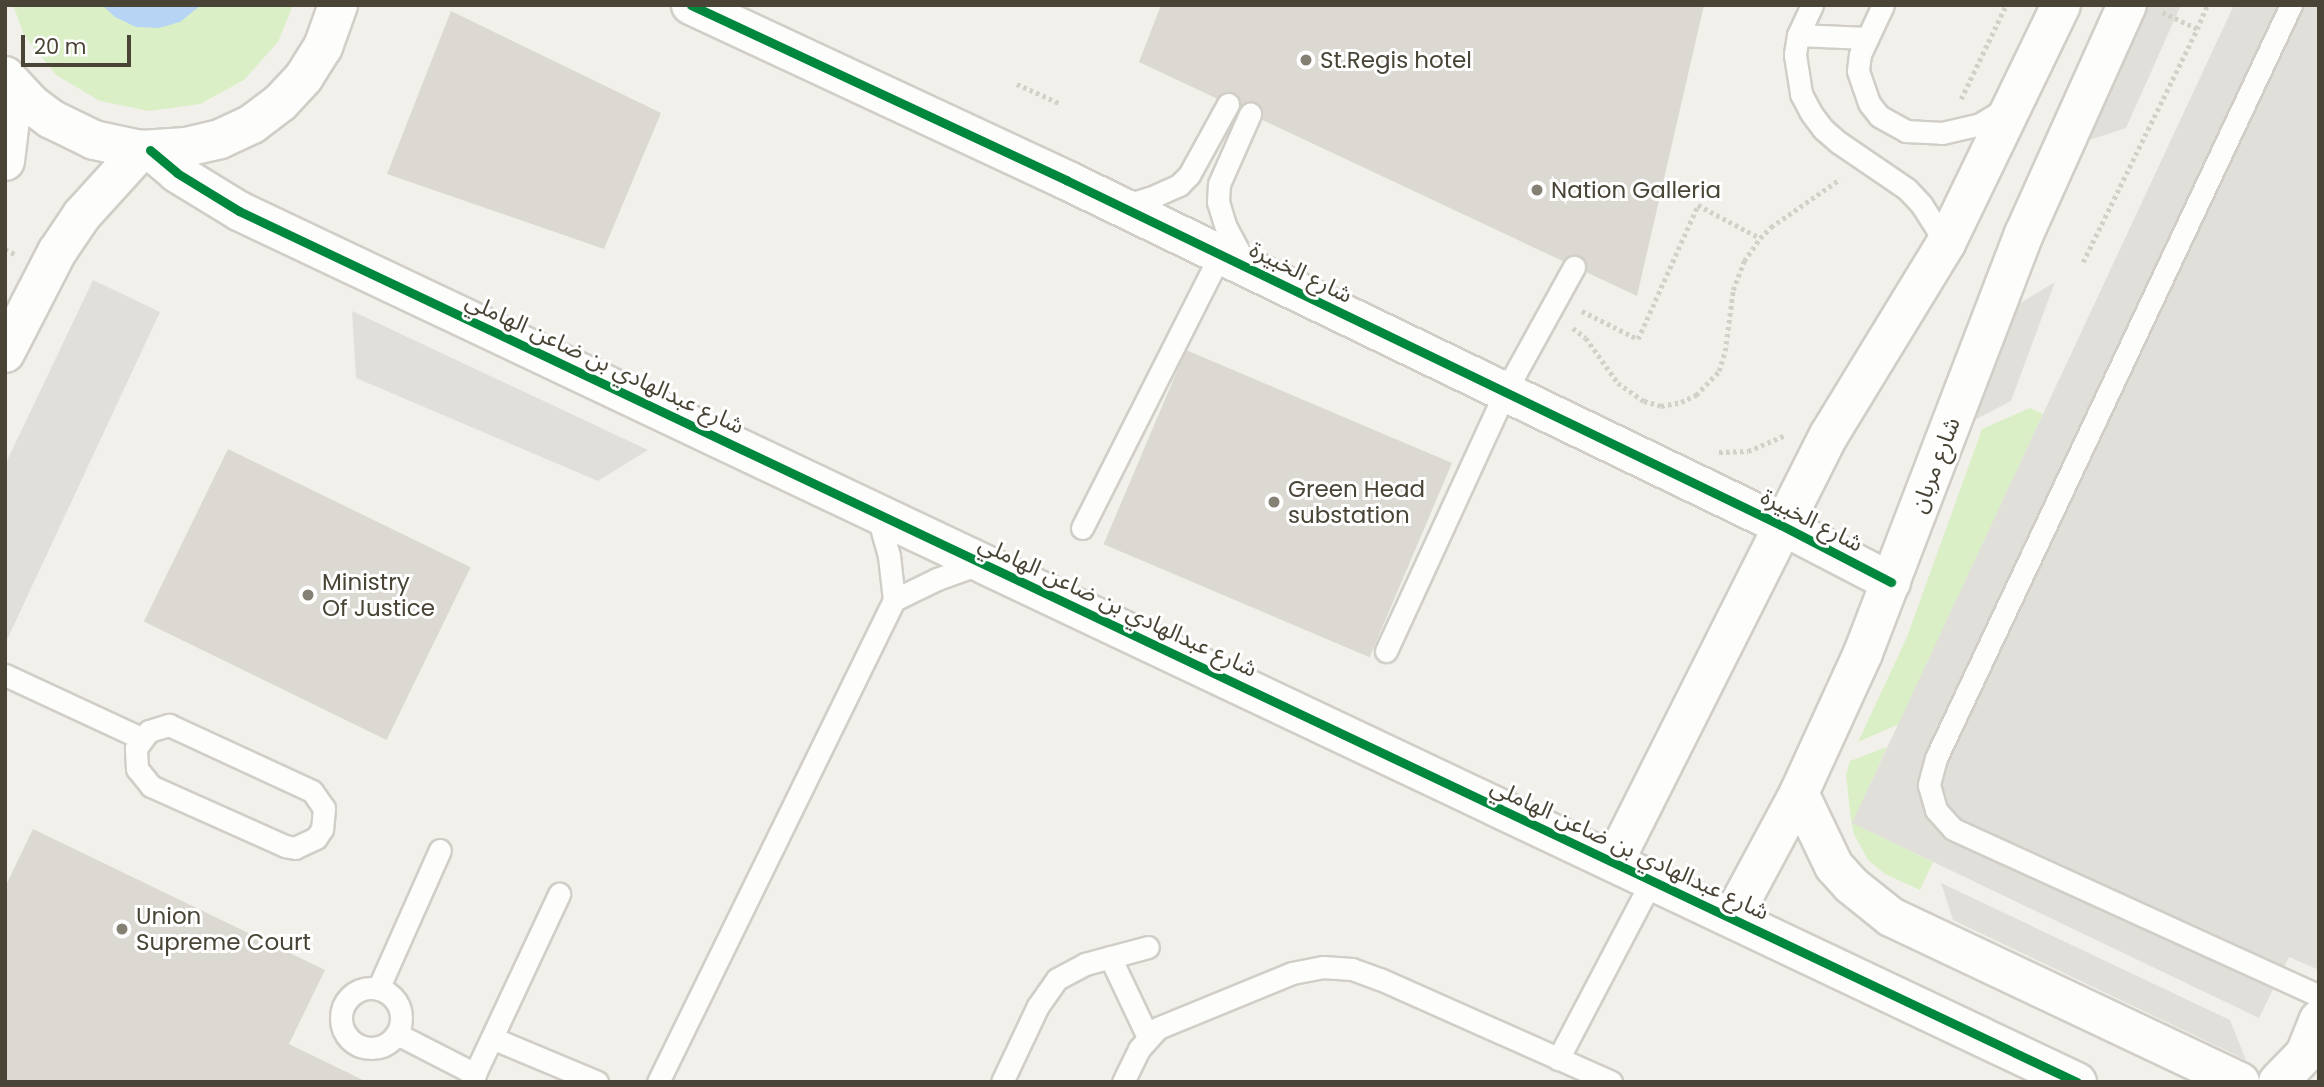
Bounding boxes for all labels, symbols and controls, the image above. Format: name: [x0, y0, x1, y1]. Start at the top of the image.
scale bar: [24, 21, 135, 65]
text: 20 m: [34, 32, 87, 61]
place label: St.Regis hotel: [1320, 46, 1472, 74]
marker: St.Regis hotel: [1298, 52, 1314, 68]
place label: Nation Galleria: [1551, 176, 1721, 204]
marker: Nation Galleria: [1529, 182, 1545, 198]
street label: شارع الخبيرة: [1245, 235, 1357, 309]
street label: شارع عبدالهادي بن ضاعن الهاملي: [461, 286, 749, 440]
street label: شارع مربان: [1904, 413, 1966, 517]
place label: Green Head substation: [1288, 475, 1425, 529]
street label: شارع الخبيرة: [1756, 482, 1868, 558]
marker: Green Head substation: [1266, 494, 1282, 510]
street label: شارع عبدالهادي بن ضاعن الهاملي: [974, 529, 1262, 683]
place label: Ministry Of Justice: [322, 568, 435, 622]
marker: Ministry Of Justice: [300, 587, 316, 603]
street label: شارع عبدالهادي بن ضاعن الهاملي: [1486, 772, 1774, 926]
place label: Union Supreme Court: [136, 902, 311, 956]
marker: Union Supreme Court: [114, 921, 130, 937]

